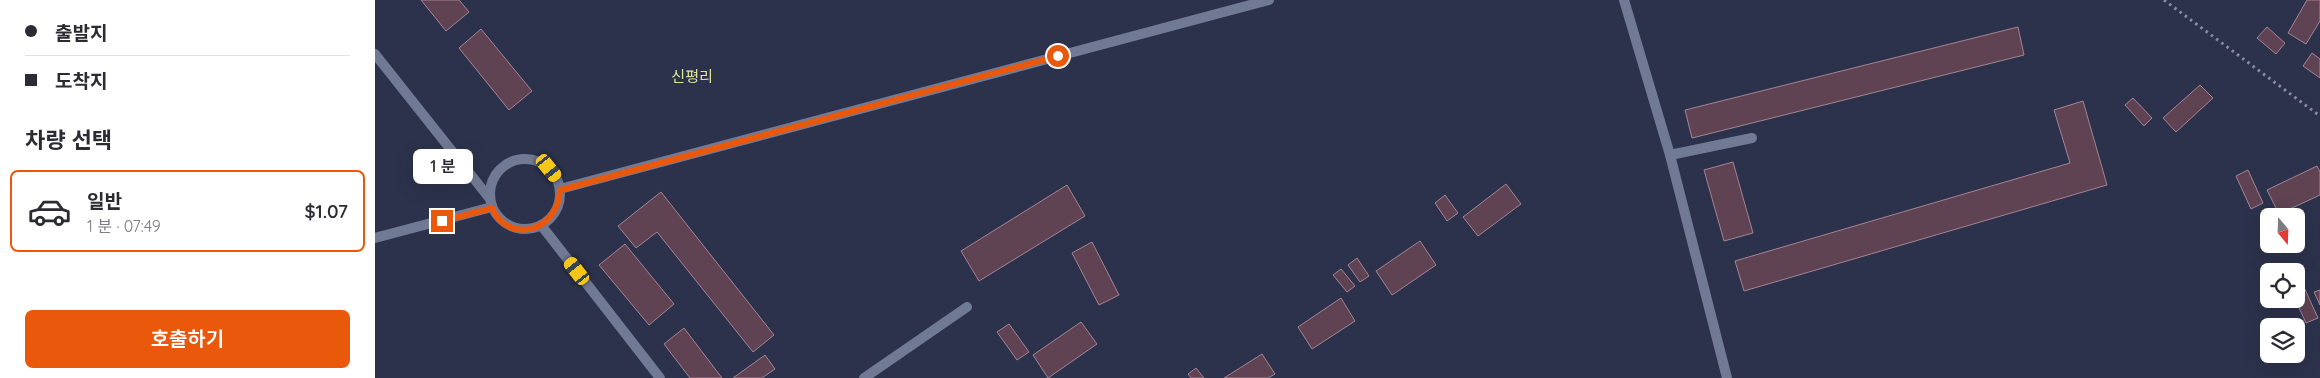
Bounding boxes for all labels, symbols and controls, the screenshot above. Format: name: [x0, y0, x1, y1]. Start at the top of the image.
text: 출발지: [55, 21, 107, 45]
route start: [1047, 45, 1069, 67]
district label: 신평리: [671, 67, 713, 86]
text: 도착지: [55, 69, 107, 93]
text: 차량 선택: [25, 126, 112, 154]
callout: 1 분: [412, 148, 472, 184]
car: [533, 152, 564, 184]
text: 1 분: [430, 156, 456, 176]
icon: car: [27, 189, 72, 234]
text: 일반: [87, 189, 122, 213]
text: $1.07: [304, 199, 348, 223]
north arrow: [2260, 208, 2305, 252]
map controls: [2260, 208, 2305, 363]
route end: [431, 210, 453, 232]
text: 1 분 · 07:49: [87, 216, 161, 236]
car: [561, 255, 592, 287]
button: locate: [2260, 263, 2305, 308]
button: 호출하기: [25, 310, 350, 368]
button: layers: [2260, 318, 2305, 363]

